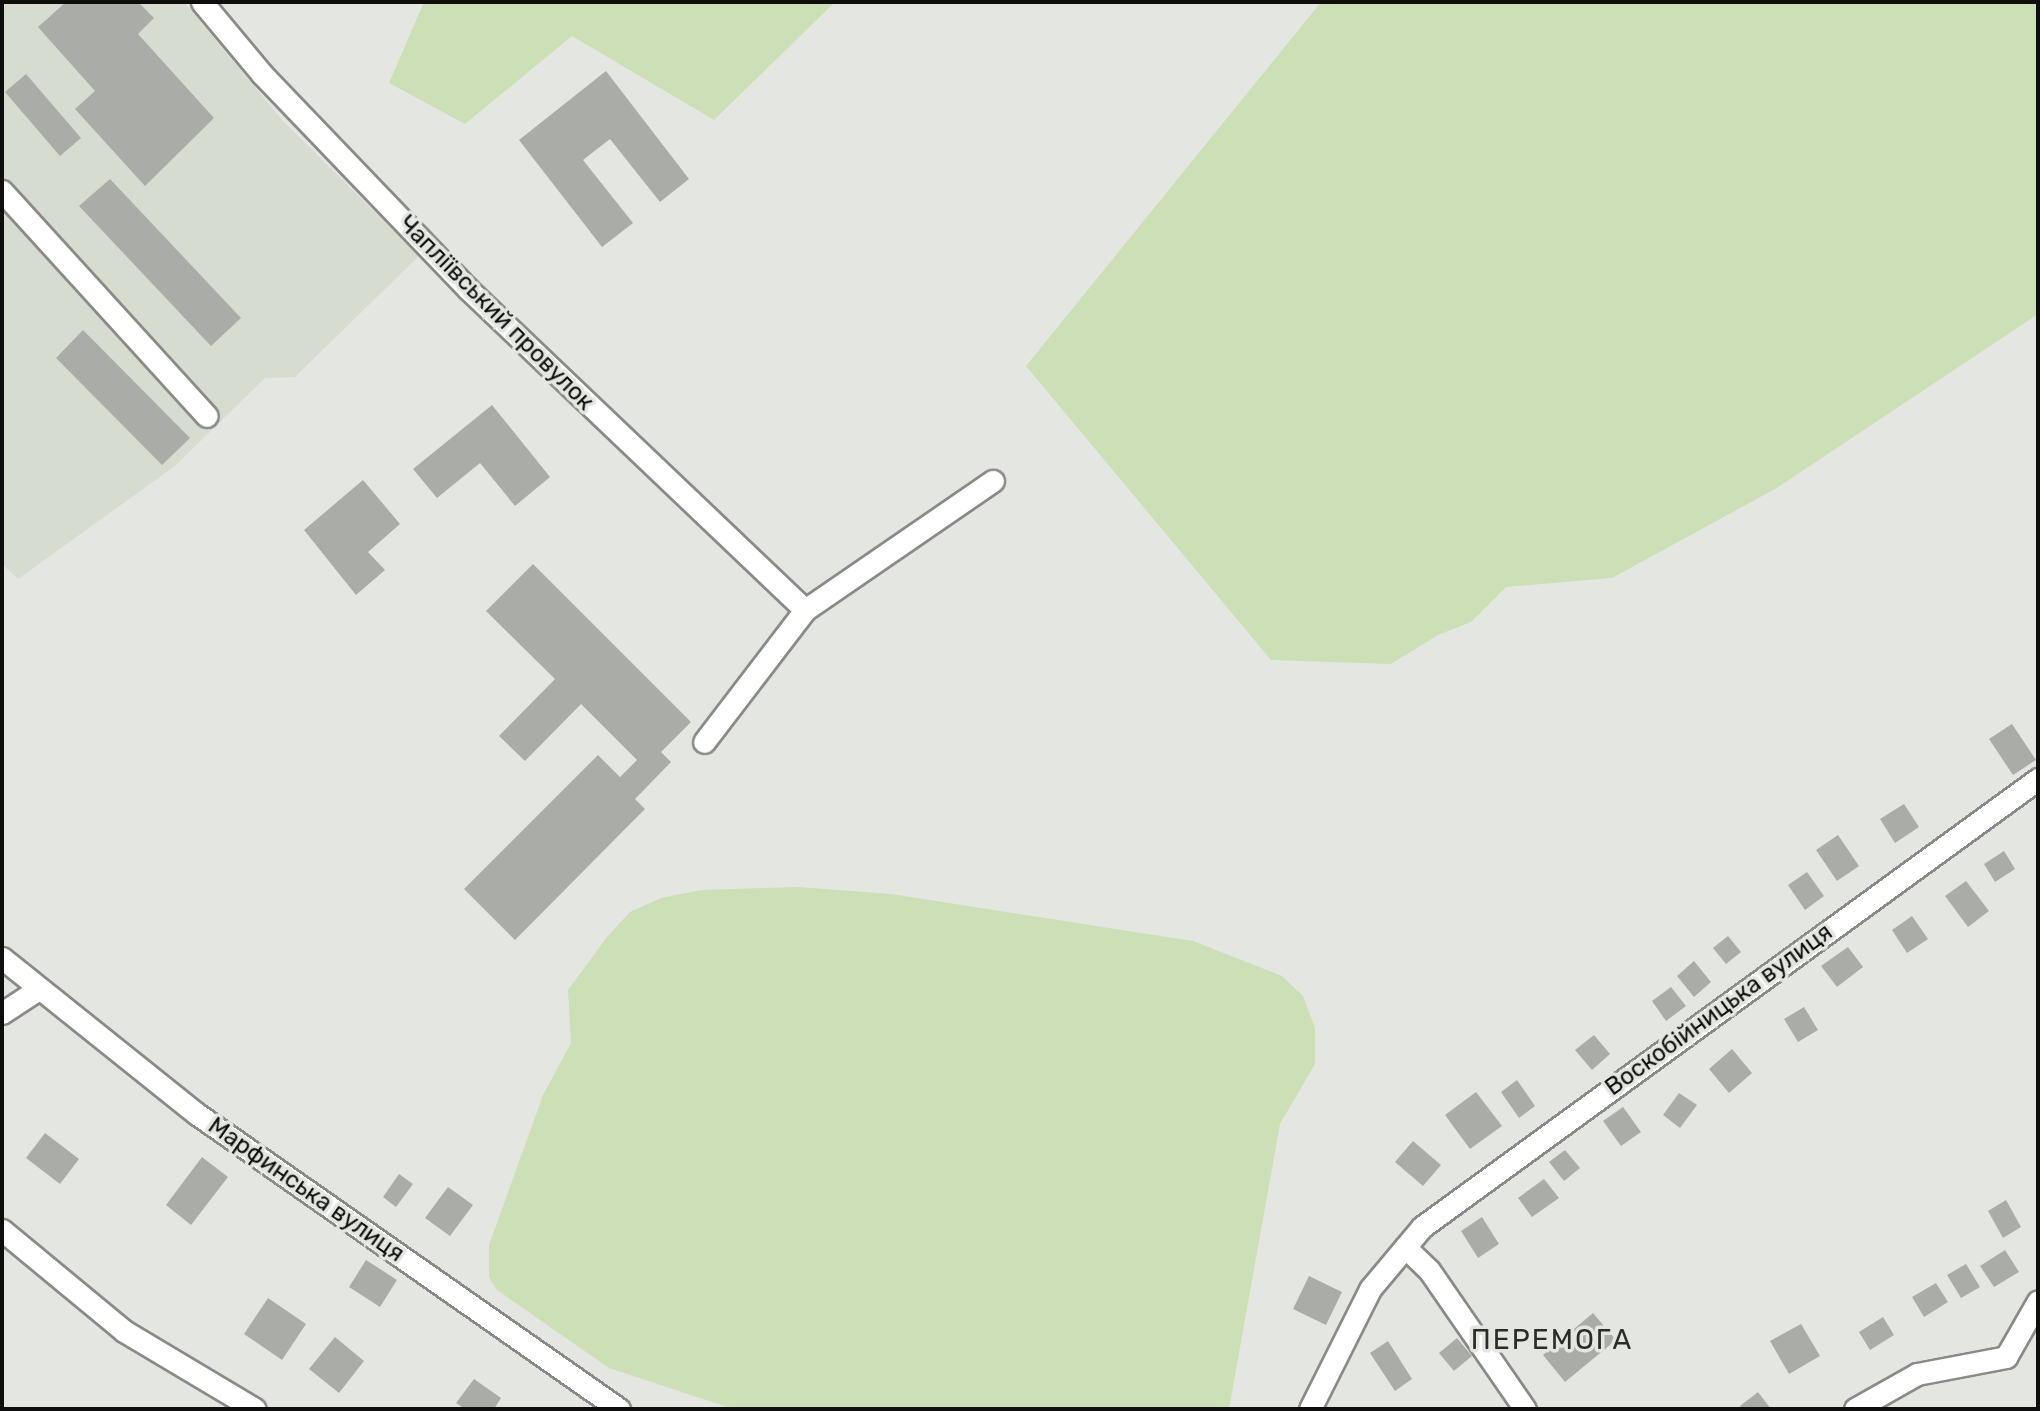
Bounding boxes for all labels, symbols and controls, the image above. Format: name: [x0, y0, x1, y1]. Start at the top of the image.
street label: Чапліївський провулок: [392, 209, 600, 417]
street label: Воскобійницька вулиця: [1600, 918, 1838, 1102]
street label: Марфинська вулиця: [202, 1111, 410, 1269]
district label: ПЕРЕМОГА: [1472, 1323, 1632, 1357]

